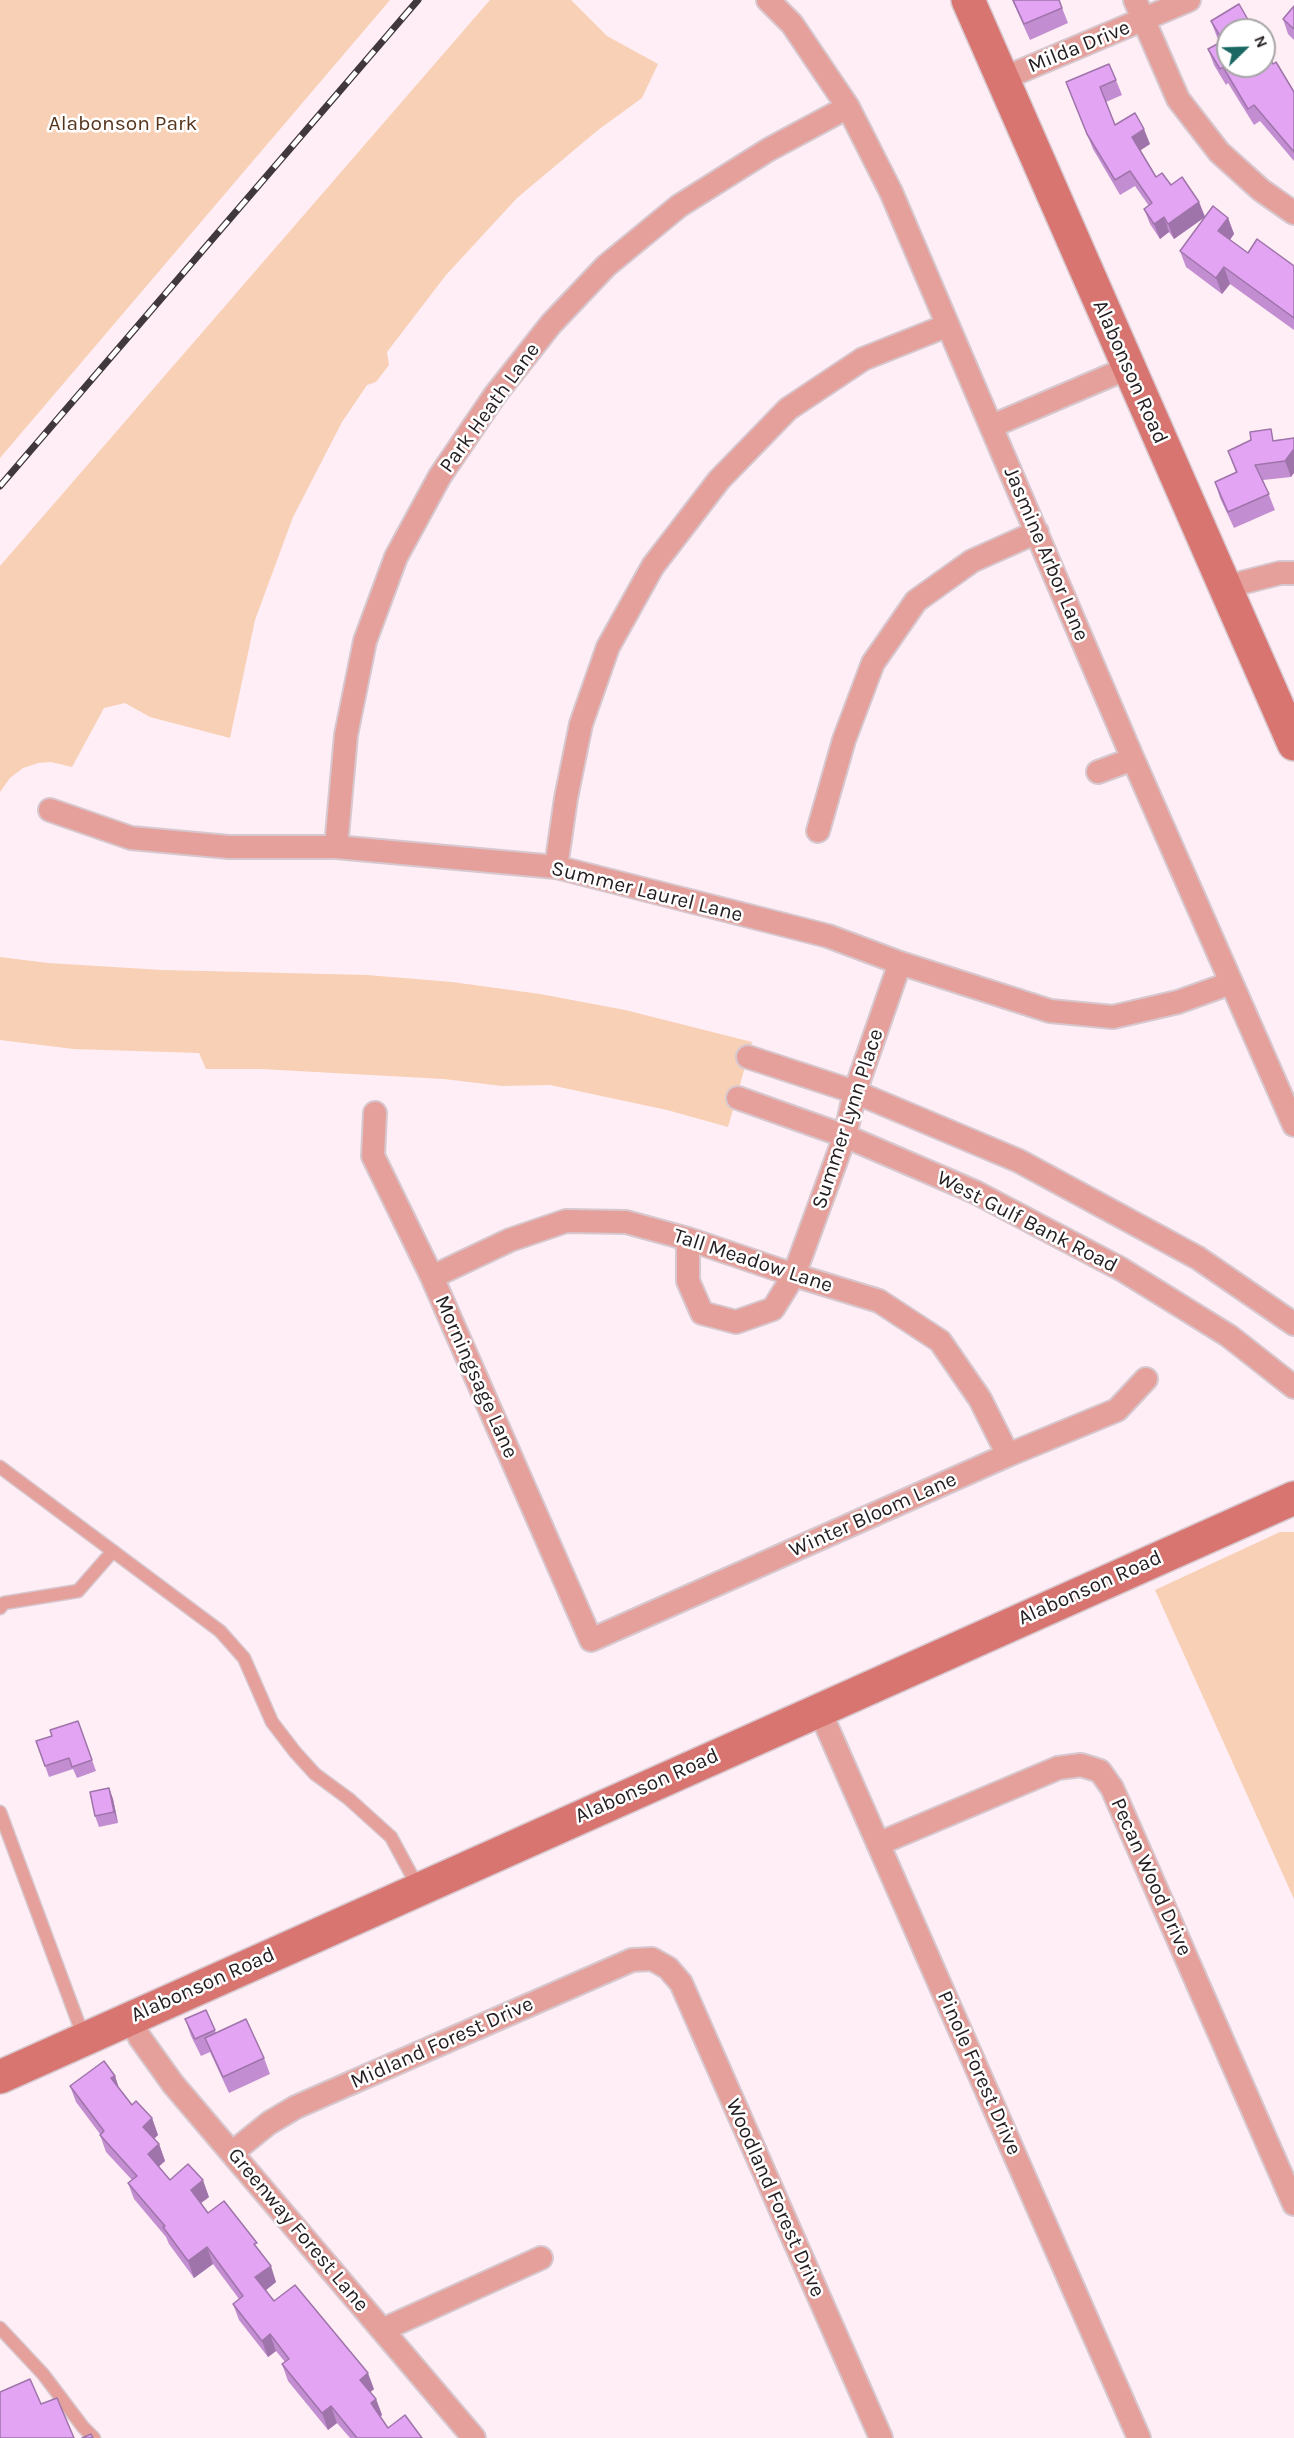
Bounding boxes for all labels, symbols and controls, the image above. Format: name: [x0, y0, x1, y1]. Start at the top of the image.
street label: Milda Drive: [1024, 15, 1134, 79]
north arrow: [1216, 18, 1276, 78]
text: N: [1250, 33, 1272, 51]
park label: Alabonson Park: [49, 111, 197, 137]
street label: Alabonson Road: [1087, 296, 1173, 448]
street label: Park Heath Lane: [434, 338, 546, 478]
street label: Jasmine Arbor Lane: [998, 463, 1094, 645]
street label: Summer Laurel Lane: [549, 856, 745, 928]
street label: Summer Lynn Place: [807, 1026, 889, 1212]
street label: West Gulf Bank Road: [932, 1165, 1122, 1279]
street label: Tall Meadow Lane: [670, 1223, 836, 1299]
street label: Morningsage Lane: [429, 1292, 523, 1462]
street label: Winter Bloom Lane: [786, 1467, 960, 1563]
street label: Alabonson Road: [1014, 1545, 1166, 1631]
street label: Alabonson Road: [571, 1743, 723, 1829]
street label: Pecan Wood Drive: [1105, 1794, 1197, 1960]
street label: Alabonson Road: [127, 1942, 279, 2028]
street label: Pinole Forest Drive: [932, 1987, 1026, 2159]
street label: Midland Forest Drive: [347, 1991, 537, 2095]
street label: Woodland Forest Drive: [720, 2095, 830, 2301]
street label: Greenway Forest Lane: [222, 2143, 374, 2317]

